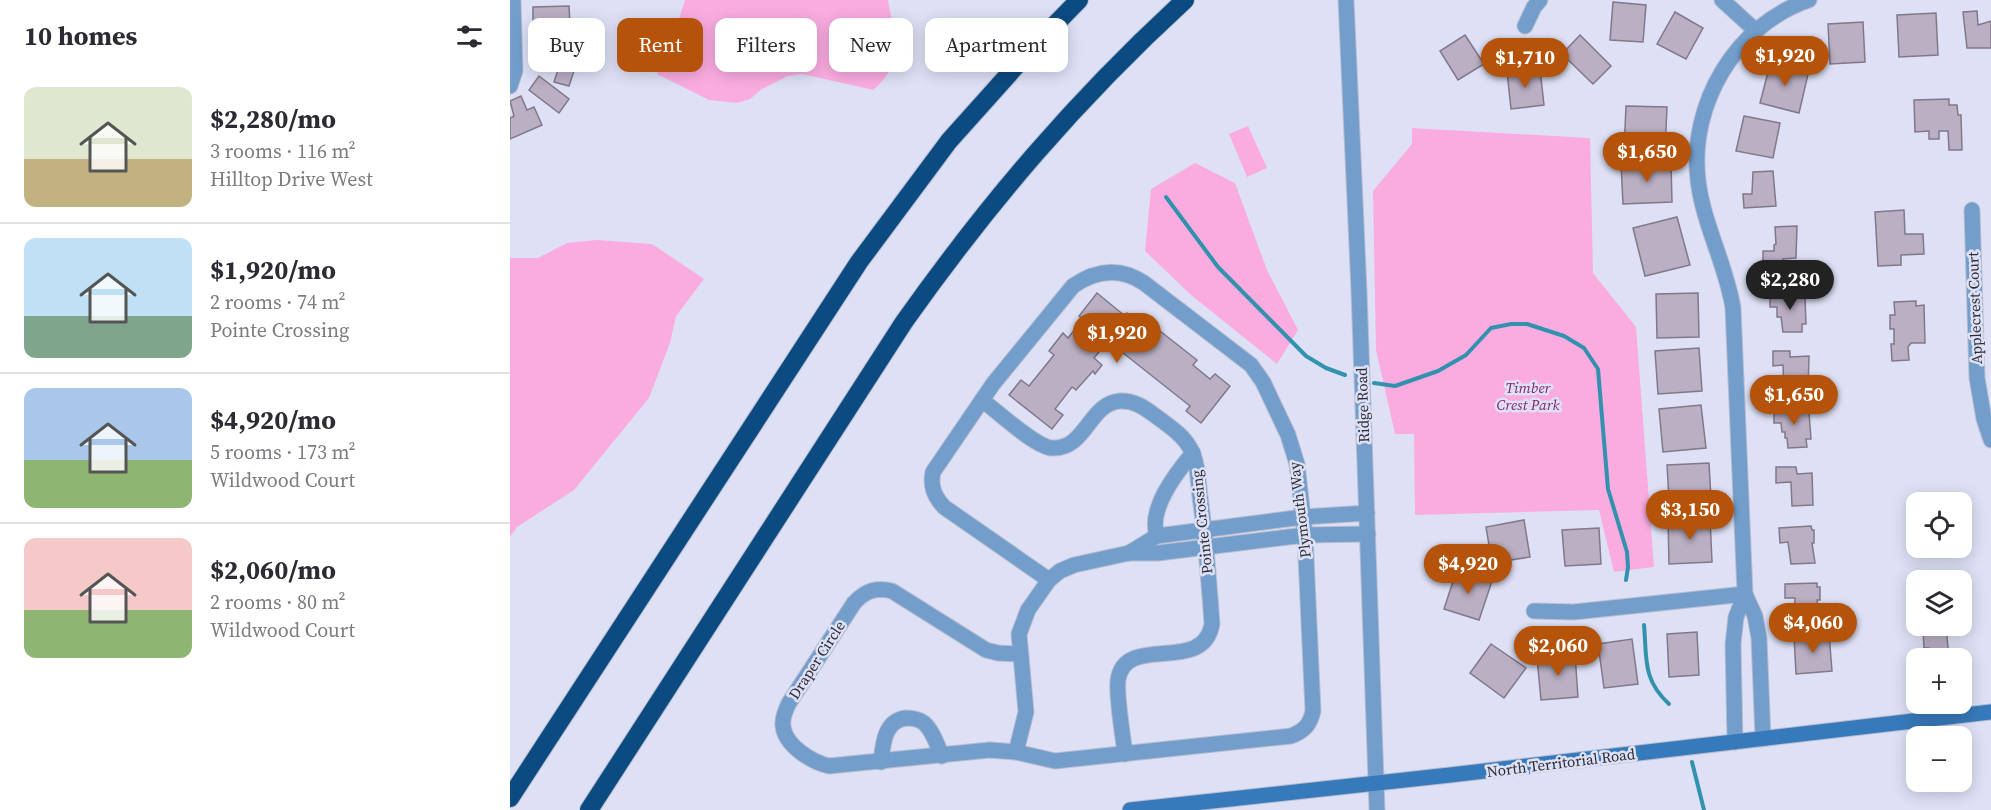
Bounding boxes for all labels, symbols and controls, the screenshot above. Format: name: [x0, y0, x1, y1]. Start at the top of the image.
text: 10 homes: [24, 18, 137, 54]
chip: Buy: [528, 18, 605, 72]
chip: Rent: [617, 18, 703, 72]
chip: Filters: [715, 18, 817, 72]
chip: New: [829, 18, 913, 72]
chip: Apartment: [925, 18, 1068, 72]
icon: filters: [453, 20, 486, 53]
pin: $1,920: [1736, 36, 1834, 87]
pin: $1,710: [1476, 38, 1574, 89]
text: $1,920: [1755, 41, 1815, 69]
text: $1,710: [1495, 43, 1555, 71]
text: $2,280/mo: [210, 101, 336, 137]
icon: home: [72, 111, 144, 183]
pin: $1,650: [1598, 132, 1696, 183]
text: 3 rooms · 116 m²: [210, 137, 356, 165]
text: $1,650: [1617, 137, 1677, 165]
text: Hilltop Drive West: [210, 165, 373, 193]
street label: Applecrest Court: [1962, 251, 1987, 365]
text: $1,920/mo: [210, 252, 336, 288]
pin: $2,280: [1741, 260, 1839, 311]
icon: home: [72, 262, 144, 334]
text: $2,280: [1760, 265, 1820, 293]
text: 2 rooms · 74 m²: [210, 288, 346, 316]
pin: $1,920: [1068, 313, 1166, 364]
text: Pointe Crossing: [210, 316, 349, 344]
text: $1,920: [1087, 318, 1147, 346]
street label: Ridge Road: [1351, 367, 1374, 443]
pin: $1,650: [1745, 375, 1843, 426]
park label: Timber Crest Park: [1496, 377, 1561, 415]
text: $1,650: [1764, 380, 1824, 408]
text: $4,920/mo: [210, 402, 336, 438]
icon: home: [72, 412, 144, 484]
text: 5 rooms · 173 m²: [210, 438, 356, 466]
street label: Plymouth Way: [1283, 460, 1316, 559]
text: Wildwood Court: [210, 466, 355, 494]
street label: Pointe Crossing: [1186, 469, 1217, 575]
pin: $3,150: [1641, 490, 1739, 541]
map controls: [1906, 492, 1972, 792]
button: locate: [1906, 492, 1972, 558]
text: $3,150: [1660, 495, 1720, 523]
pin: $4,920: [1419, 544, 1517, 595]
text: $4,920: [1438, 549, 1498, 577]
text: $2,060/mo: [210, 552, 336, 588]
icon: home: [72, 562, 144, 634]
button: layers: [1906, 570, 1972, 636]
text: 2 rooms · 80 m²: [210, 588, 346, 616]
pin: $4,060: [1764, 603, 1862, 654]
text: $4,060: [1783, 608, 1843, 636]
text: Wildwood Court: [210, 616, 355, 644]
street label: Draper Circle: [783, 616, 850, 703]
pin: $2,060: [1509, 626, 1607, 677]
text: $2,060: [1528, 631, 1588, 659]
button: +: [1906, 648, 1972, 714]
button: −: [1906, 726, 1972, 792]
street label: North Territorial Road: [1486, 743, 1637, 782]

